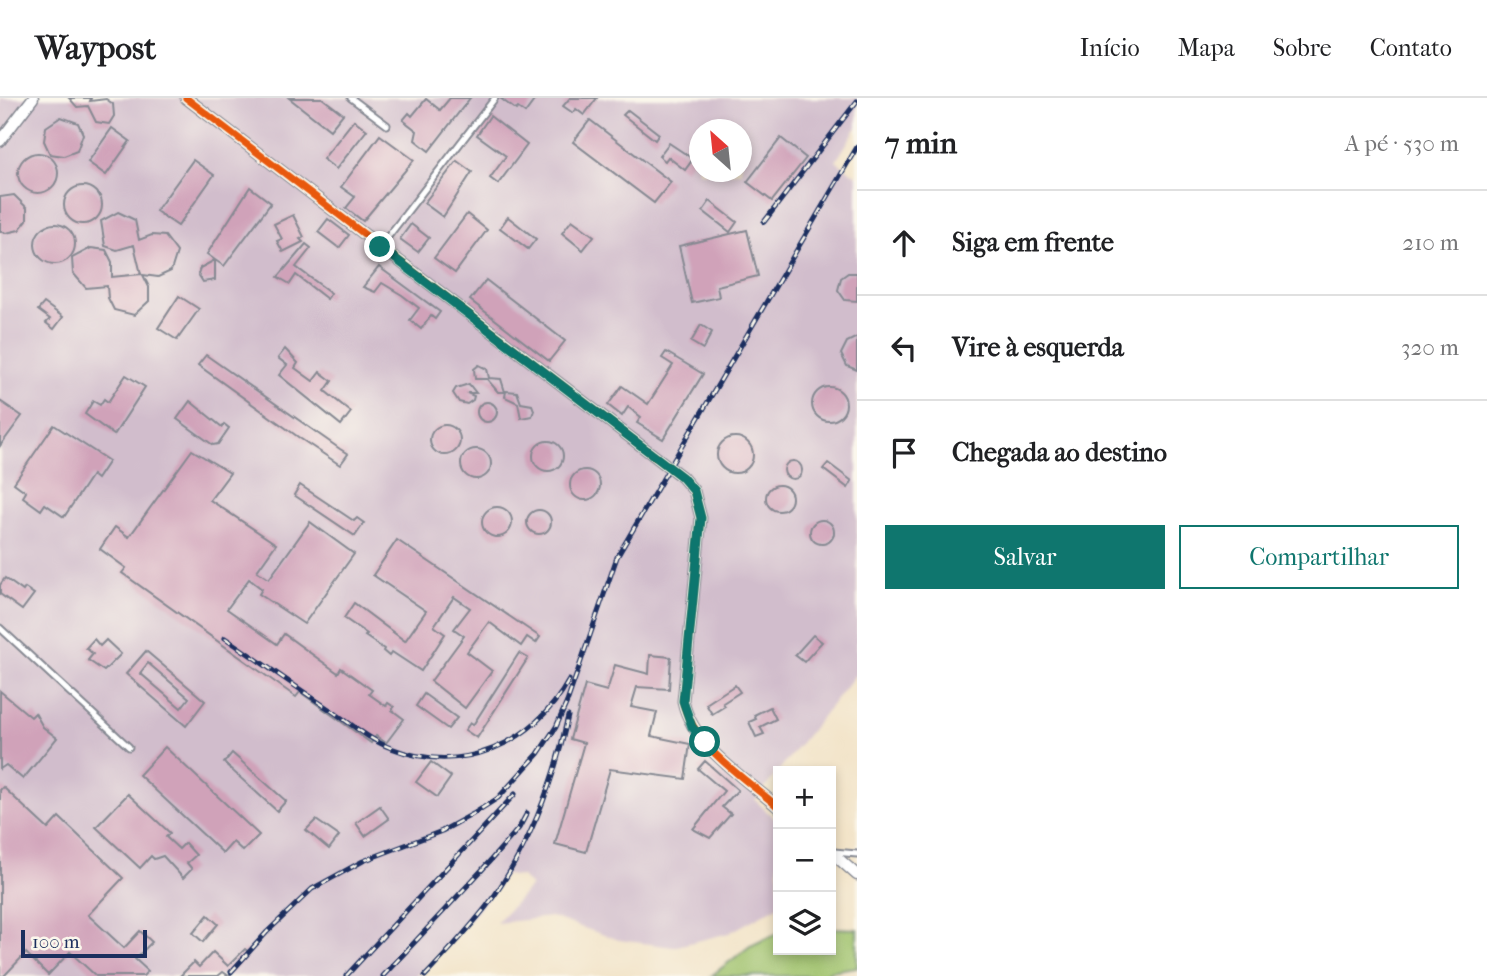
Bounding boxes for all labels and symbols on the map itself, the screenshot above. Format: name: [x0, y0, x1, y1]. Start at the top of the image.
north arrow: [689, 119, 752, 182]
route end: [364, 231, 395, 262]
route start: [689, 726, 720, 757]
scale bar: [21, 927, 147, 959]

